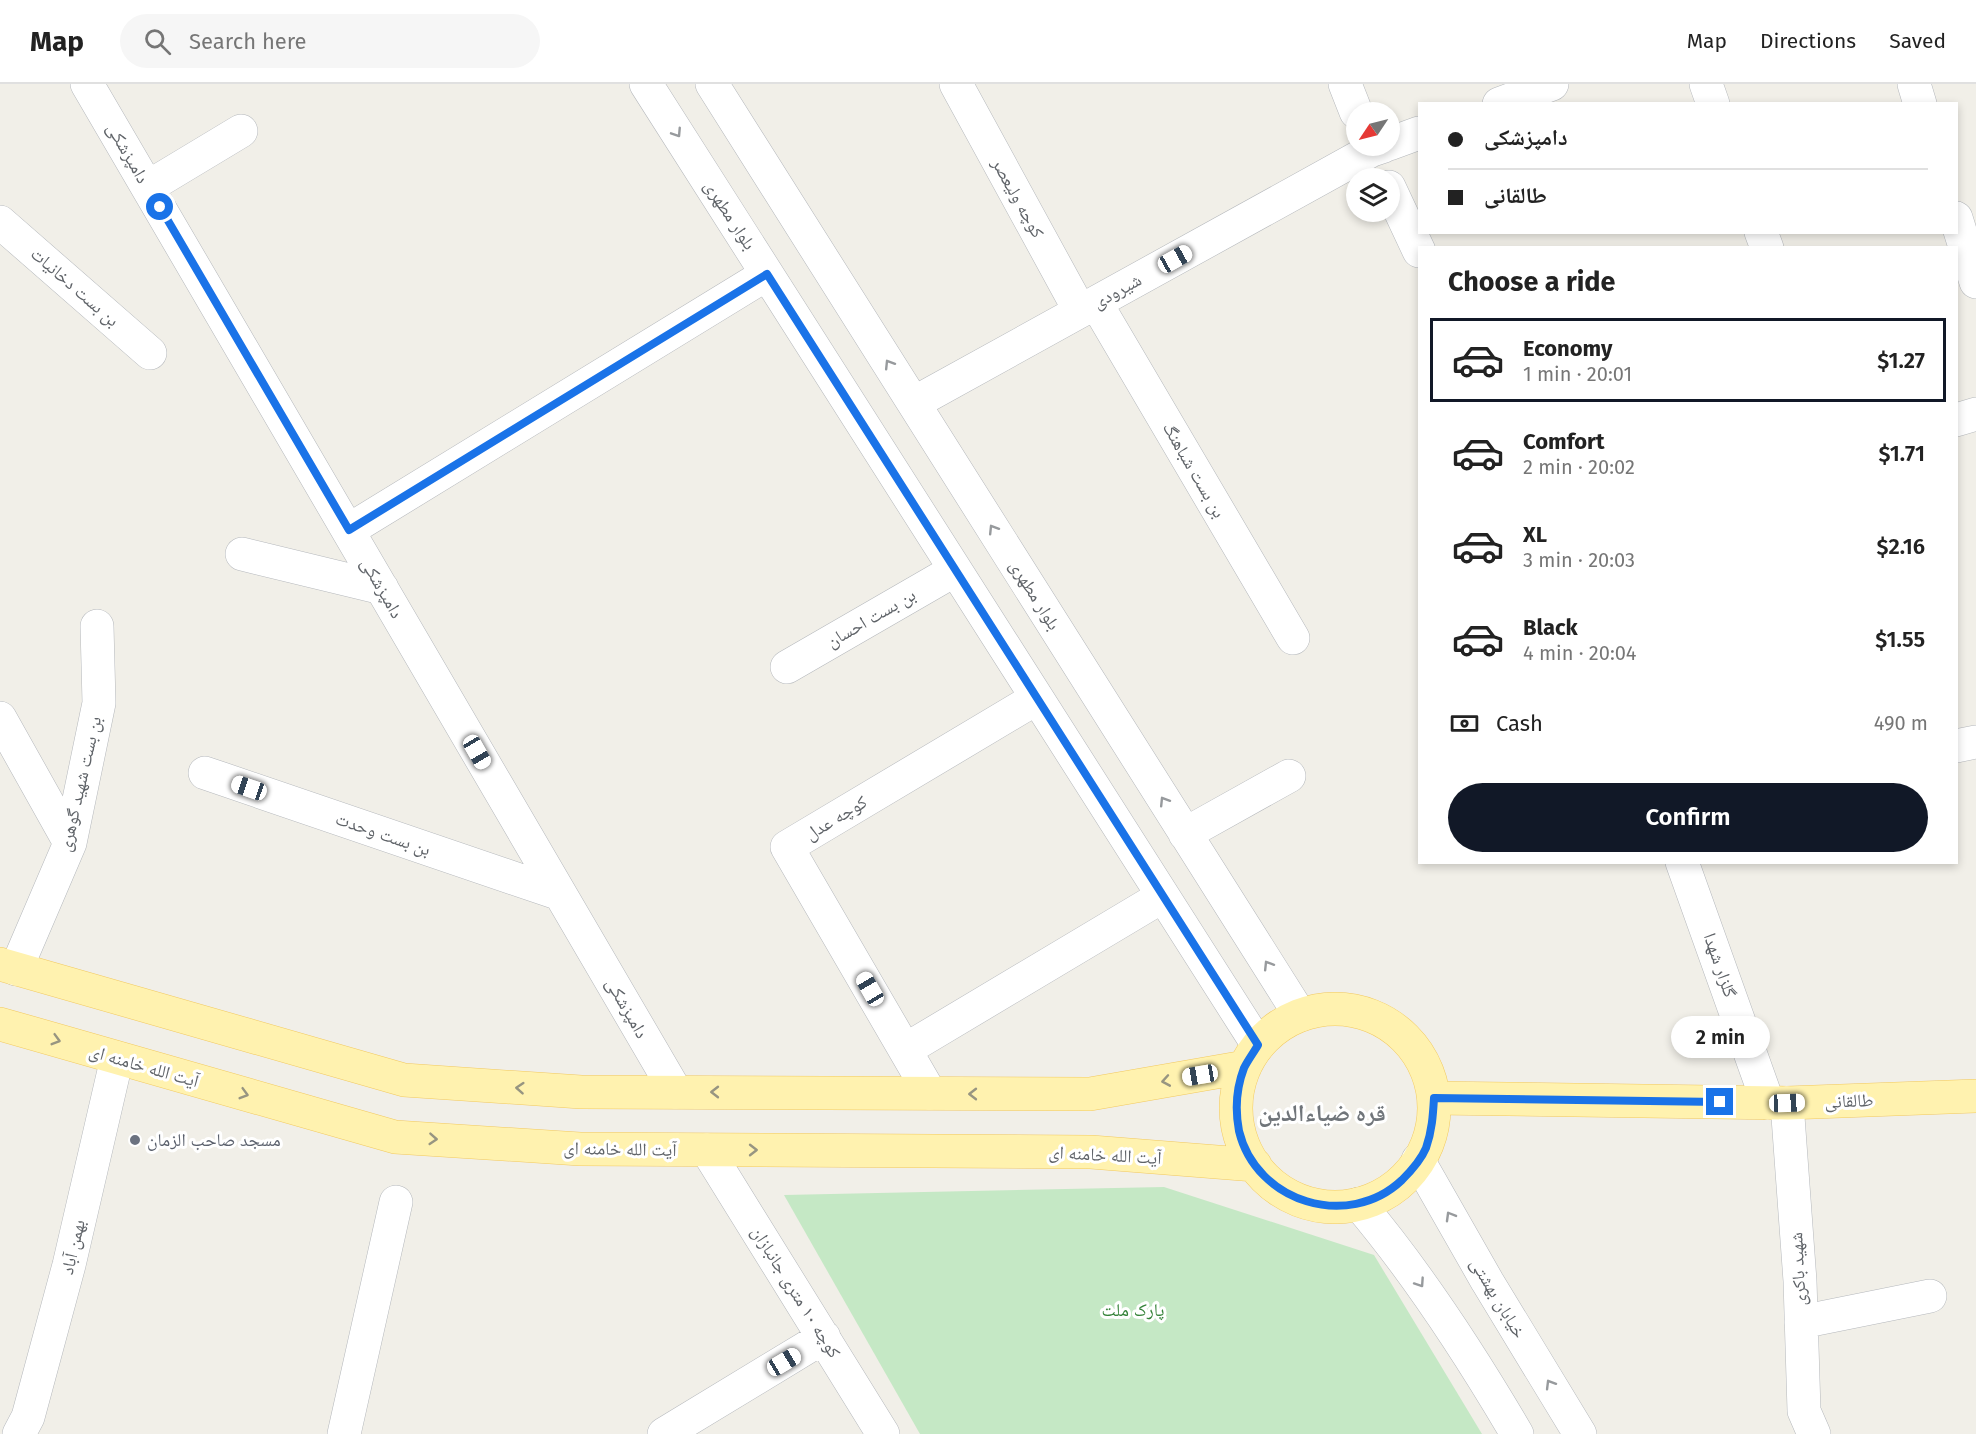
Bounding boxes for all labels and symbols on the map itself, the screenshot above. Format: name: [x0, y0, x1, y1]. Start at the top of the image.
north arrow: [1346, 102, 1400, 156]
street label: دامپزشکی: [102, 119, 154, 187]
one-way arrow: [670, 127, 682, 137]
street label: کوچه ولیعصر: [987, 153, 1049, 242]
street label: بلوار مطهری: [699, 176, 761, 254]
route start: [146, 193, 173, 220]
car: [1155, 242, 1195, 276]
street label: بن بست دخانیات: [26, 243, 124, 331]
street label: شیرودی: [1089, 269, 1145, 313]
one-way arrow: [885, 360, 896, 371]
street label: بن بست شباهنگ: [1158, 418, 1230, 522]
one-way arrow: [989, 525, 1000, 536]
street label: دامپزشکی: [356, 554, 408, 622]
street label: بلوار مطهری: [1005, 556, 1065, 634]
street label: بن بست احسان: [822, 584, 920, 652]
street label: بن بست شهید گوهری: [54, 714, 106, 854]
car: [460, 732, 494, 772]
car: [229, 774, 269, 802]
street label: کوچه عدل: [801, 791, 872, 845]
one-way arrow: [1161, 796, 1172, 807]
street label: بن بست وحدت: [333, 807, 433, 861]
street label: گلزار شهدا: [1699, 930, 1741, 1001]
one-way arrow: [1265, 961, 1276, 972]
car: [853, 969, 887, 1009]
street label: دامپزشکی: [601, 974, 653, 1042]
callout: 2 min: [1670, 1015, 1770, 1057]
one-way arrow: [51, 1033, 61, 1046]
street label: آیت الله خامنه ای: [87, 1040, 202, 1092]
car: [1181, 1063, 1219, 1087]
one-way arrow: [1162, 1074, 1172, 1087]
one-way arrow: [515, 1081, 524, 1094]
one-way arrow: [710, 1086, 719, 1098]
one-way arrow: [238, 1087, 249, 1099]
one-way arrow: [968, 1088, 977, 1100]
route end: [1706, 1088, 1733, 1115]
street label: طالقانی: [1824, 1089, 1874, 1113]
car: [1769, 1093, 1805, 1113]
district label: قره ضیاءالدین: [1258, 1099, 1386, 1127]
place label: مسجد صاحب الزمان: [147, 1129, 281, 1151]
marker: مسجد صاحب الزمان: [128, 1133, 142, 1147]
one-way arrow: [428, 1133, 437, 1146]
street label: آیت الله خامنه ای: [563, 1137, 677, 1161]
street label: آیت الله خامنه ای: [1048, 1141, 1162, 1169]
one-way arrow: [749, 1144, 758, 1156]
one-way arrow: [1446, 1212, 1457, 1223]
street label: بهمن آباد: [56, 1217, 90, 1277]
street label: کوچه ۱۰ متری جانبازان: [747, 1222, 846, 1363]
street label: شهید باکری: [1785, 1232, 1811, 1306]
street label: خیابان بهشتی: [1465, 1254, 1531, 1342]
one-way arrow: [1413, 1277, 1424, 1288]
park label: پارک ملت: [1102, 1299, 1164, 1321]
car: [764, 1345, 804, 1379]
one-way arrow: [1545, 1380, 1557, 1390]

